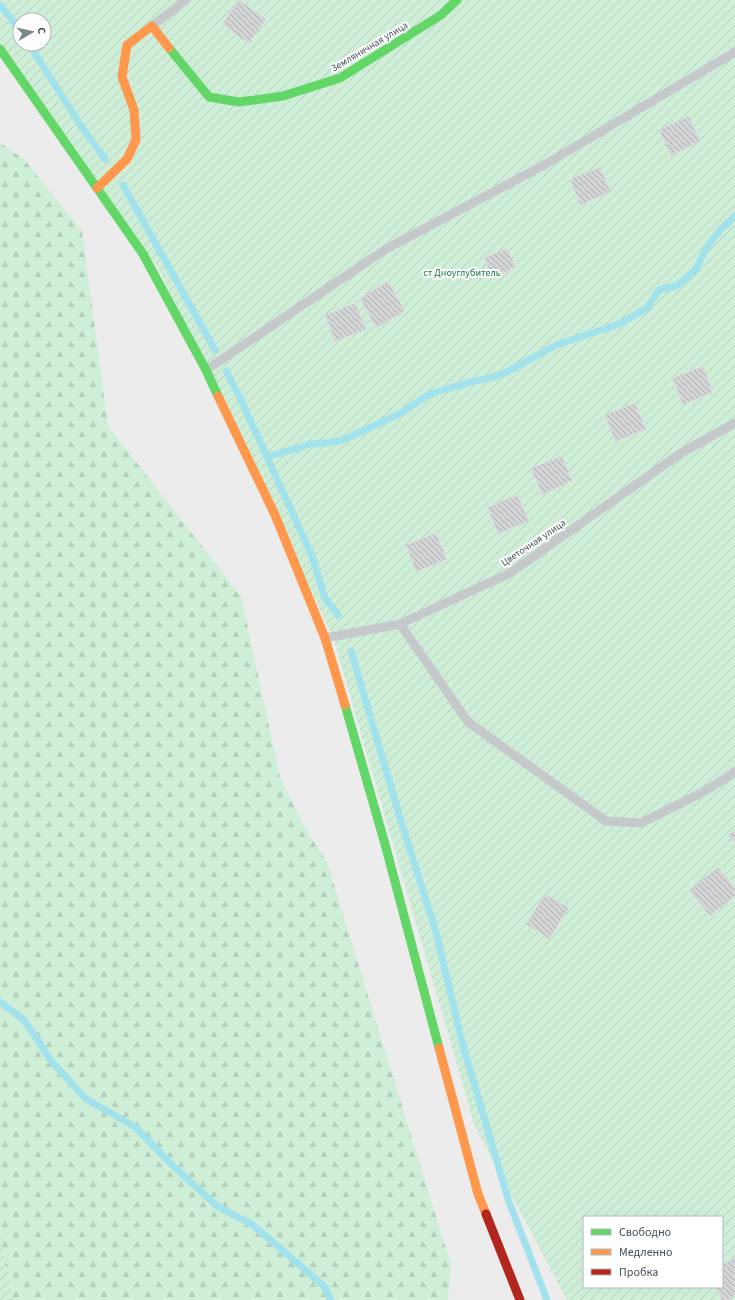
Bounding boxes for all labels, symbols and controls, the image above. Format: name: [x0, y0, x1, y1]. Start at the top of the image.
north arrow: [12, 12, 52, 52]
street label: Земляничная улица: [328, 18, 411, 75]
text: С: [33, 26, 49, 35]
park label: ст Дноуглубитель: [423, 266, 501, 280]
street label: Цветочная улица: [498, 516, 569, 570]
legend: [583, 1216, 723, 1288]
text: Свободно: [619, 1224, 671, 1241]
text: Медленно: [619, 1244, 673, 1261]
text: Пробка: [619, 1264, 658, 1281]

